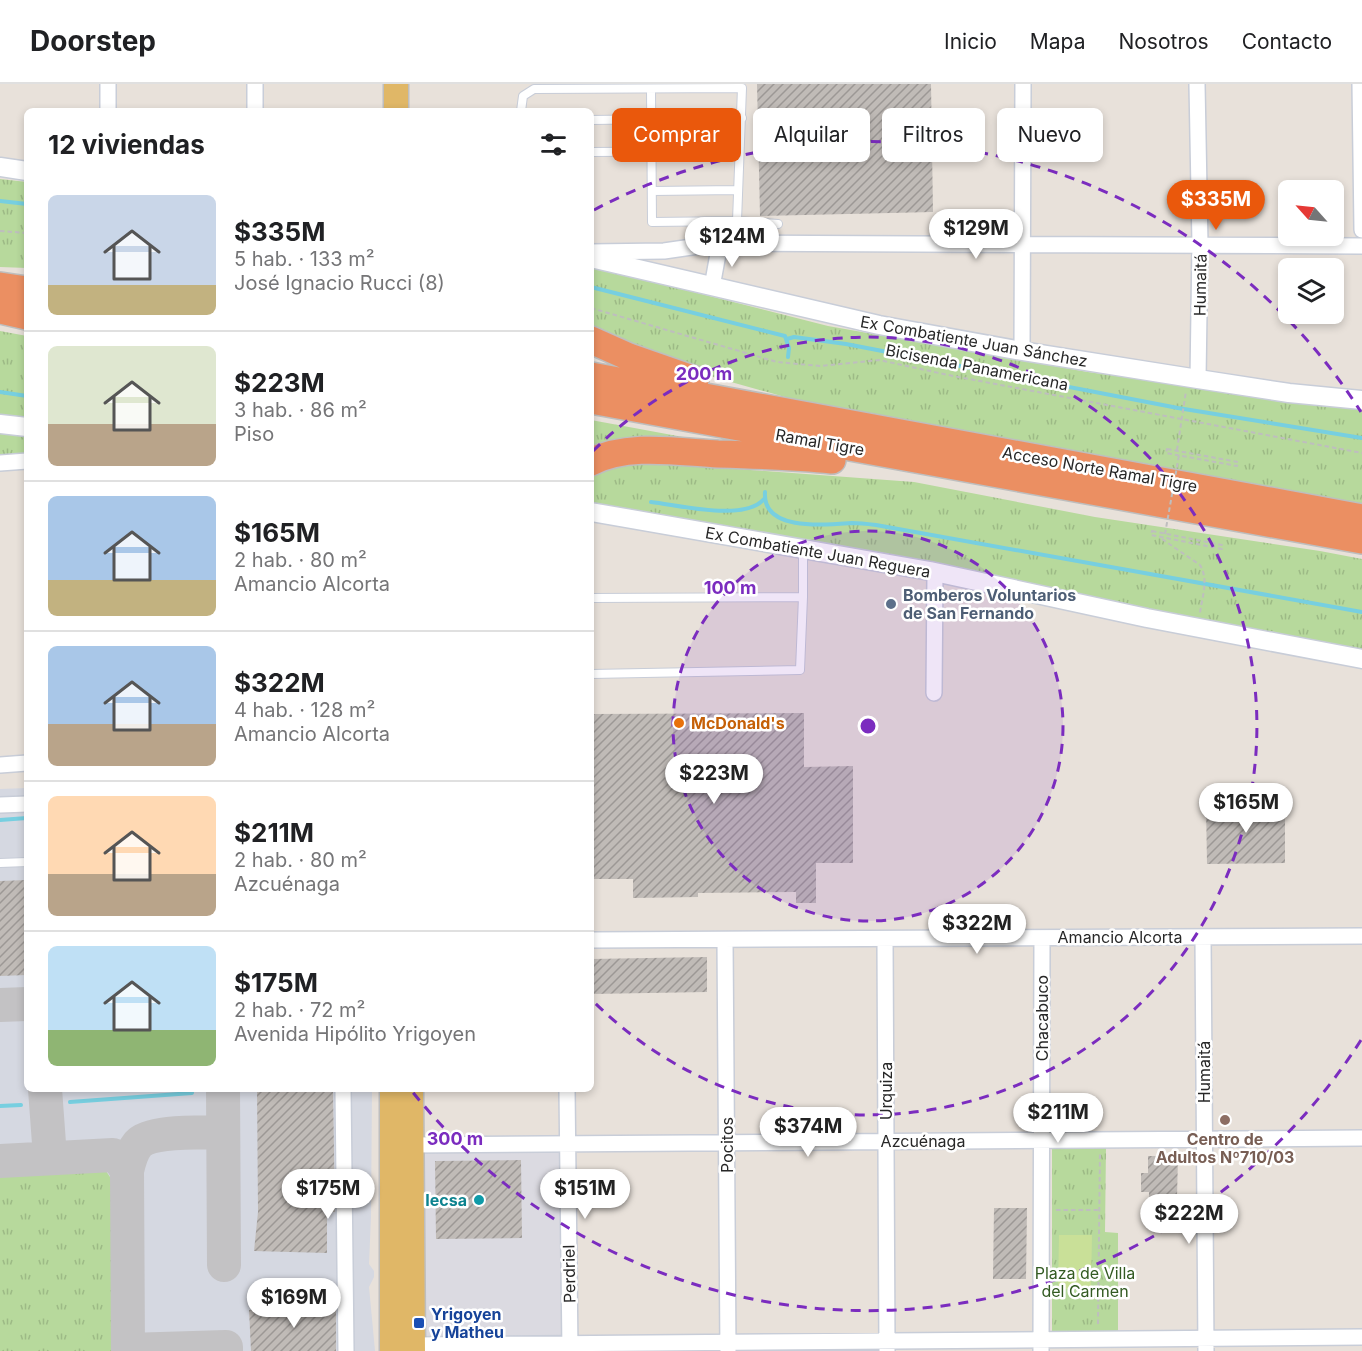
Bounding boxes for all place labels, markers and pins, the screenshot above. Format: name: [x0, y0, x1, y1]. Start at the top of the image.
pin: $335M: [1174, 180, 1258, 231]
pin: $129M: [934, 209, 1018, 260]
pin: $124M: [690, 217, 774, 268]
place label: Bomberos Voluntarios de San Fernando: [903, 585, 1076, 623]
marker: Bomberos Voluntarios de San Fernando: [884, 597, 898, 611]
place label: McDonald's: [691, 713, 785, 733]
marker: McDonald's: [672, 716, 686, 730]
centre of rings: [858, 716, 878, 736]
pin: $223M: [672, 754, 756, 805]
pin: $165M: [1204, 783, 1288, 834]
pin: $322M: [935, 904, 1019, 955]
pin: $211M: [1016, 1093, 1100, 1144]
pin: $374M: [766, 1107, 850, 1158]
marker: Centro de Adultos Nº710/03: [1218, 1113, 1232, 1127]
place label: Centro de Adultos Nº710/03: [1156, 1129, 1294, 1167]
pin: $175M: [286, 1169, 370, 1220]
pin: $151M: [543, 1169, 627, 1220]
place label: Iecsa: [425, 1190, 467, 1210]
marker: Iecsa: [472, 1193, 486, 1207]
pin: $222M: [1147, 1194, 1231, 1245]
pin: $169M: [252, 1278, 336, 1329]
place label: Yrigoyen y Matheu: [431, 1304, 504, 1342]
marker: Yrigoyen y Matheu: [412, 1316, 426, 1330]

